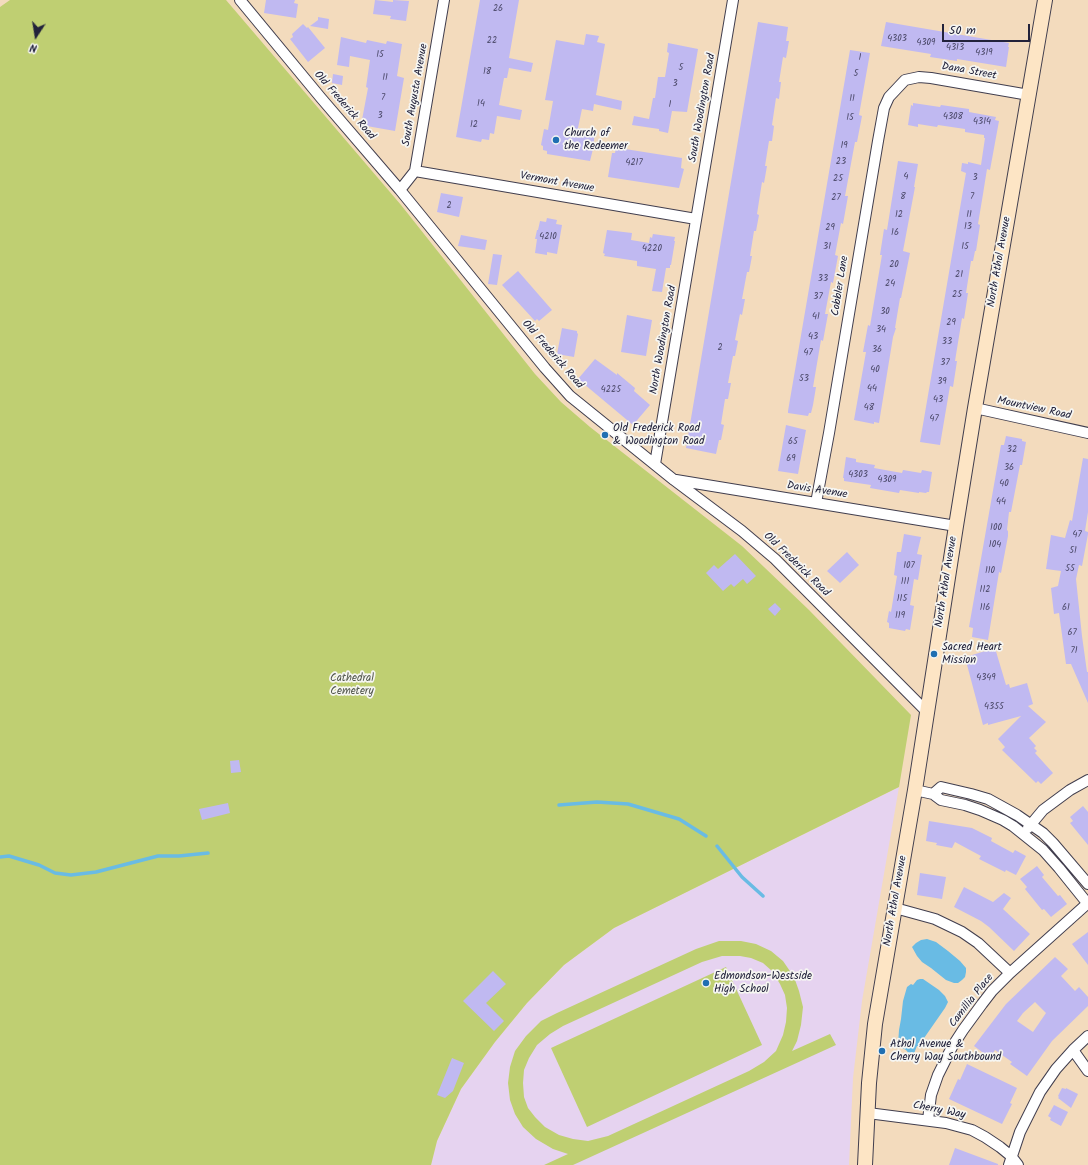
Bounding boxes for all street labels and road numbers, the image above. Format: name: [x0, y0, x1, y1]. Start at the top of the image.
street label: South Augusta Avenue: [400, 43, 432, 147]
street label: South Woodington Road: [687, 53, 719, 163]
street label: Dana Street: [940, 61, 998, 83]
street label: Old Frederick Road: [311, 69, 377, 143]
street label: Vermont Avenue: [519, 170, 595, 196]
street label: North Athol Avenue: [986, 216, 1014, 308]
street label: Cobbler Lane: [830, 255, 852, 317]
street label: North Woodington Road: [648, 285, 680, 395]
street label: Old Frederick Road: [519, 318, 585, 392]
street label: Mountview Road: [996, 395, 1072, 423]
street label: Davis Avenue: [786, 480, 848, 502]
street label: Old Frederick Road: [760, 530, 832, 600]
street label: North Athol Avenue: [933, 536, 961, 628]
street label: North Athol Avenue: [882, 855, 910, 947]
street label: Camillia Place: [947, 972, 997, 1030]
street label: Cherry Way: [912, 1099, 966, 1123]

